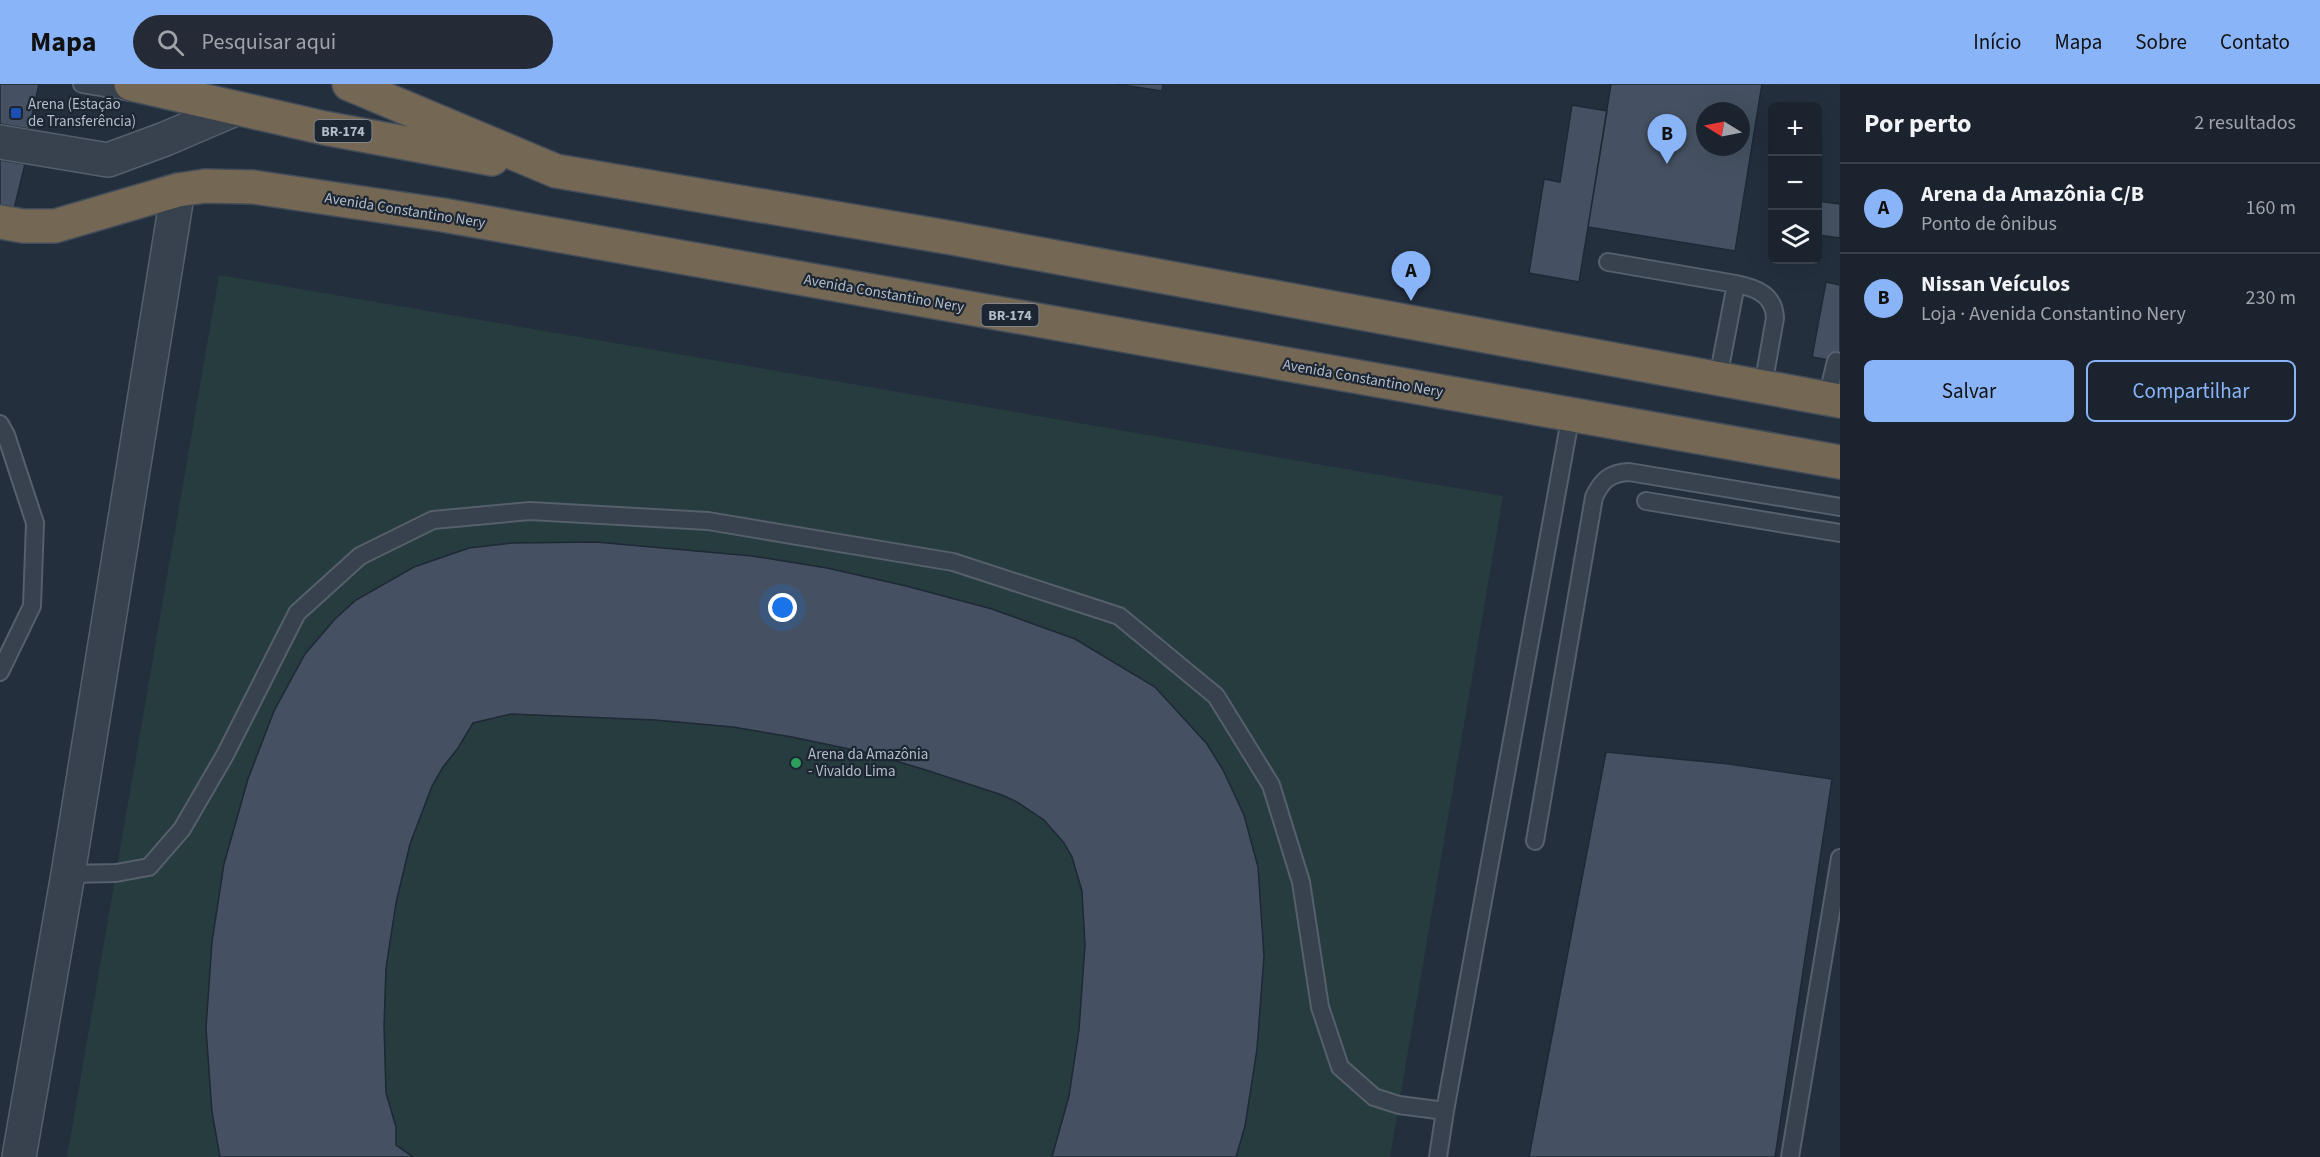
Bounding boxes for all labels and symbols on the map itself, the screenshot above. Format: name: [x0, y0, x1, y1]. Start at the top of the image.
place label: Arena (Estação de Transferência): [28, 94, 136, 132]
north arrow: [1696, 102, 1750, 156]
marker: Arena (Estação de Transferência): [9, 106, 23, 120]
pin: B: [1648, 115, 1686, 164]
road number: BR-174: [314, 120, 372, 142]
street label: Avenida Constantino Nery: [323, 187, 487, 234]
pin: A: [1392, 252, 1430, 301]
street label: Avenida Constantino Nery: [802, 269, 966, 318]
road number: BR-174: [982, 304, 1038, 326]
street label: Avenida Constantino Nery: [1281, 354, 1445, 403]
your location: [768, 593, 797, 622]
place label: Arena da Amazônia - Vivaldo Lima: [808, 744, 928, 782]
marker: Arena da Amazônia - Vivaldo Lima: [789, 756, 803, 770]

